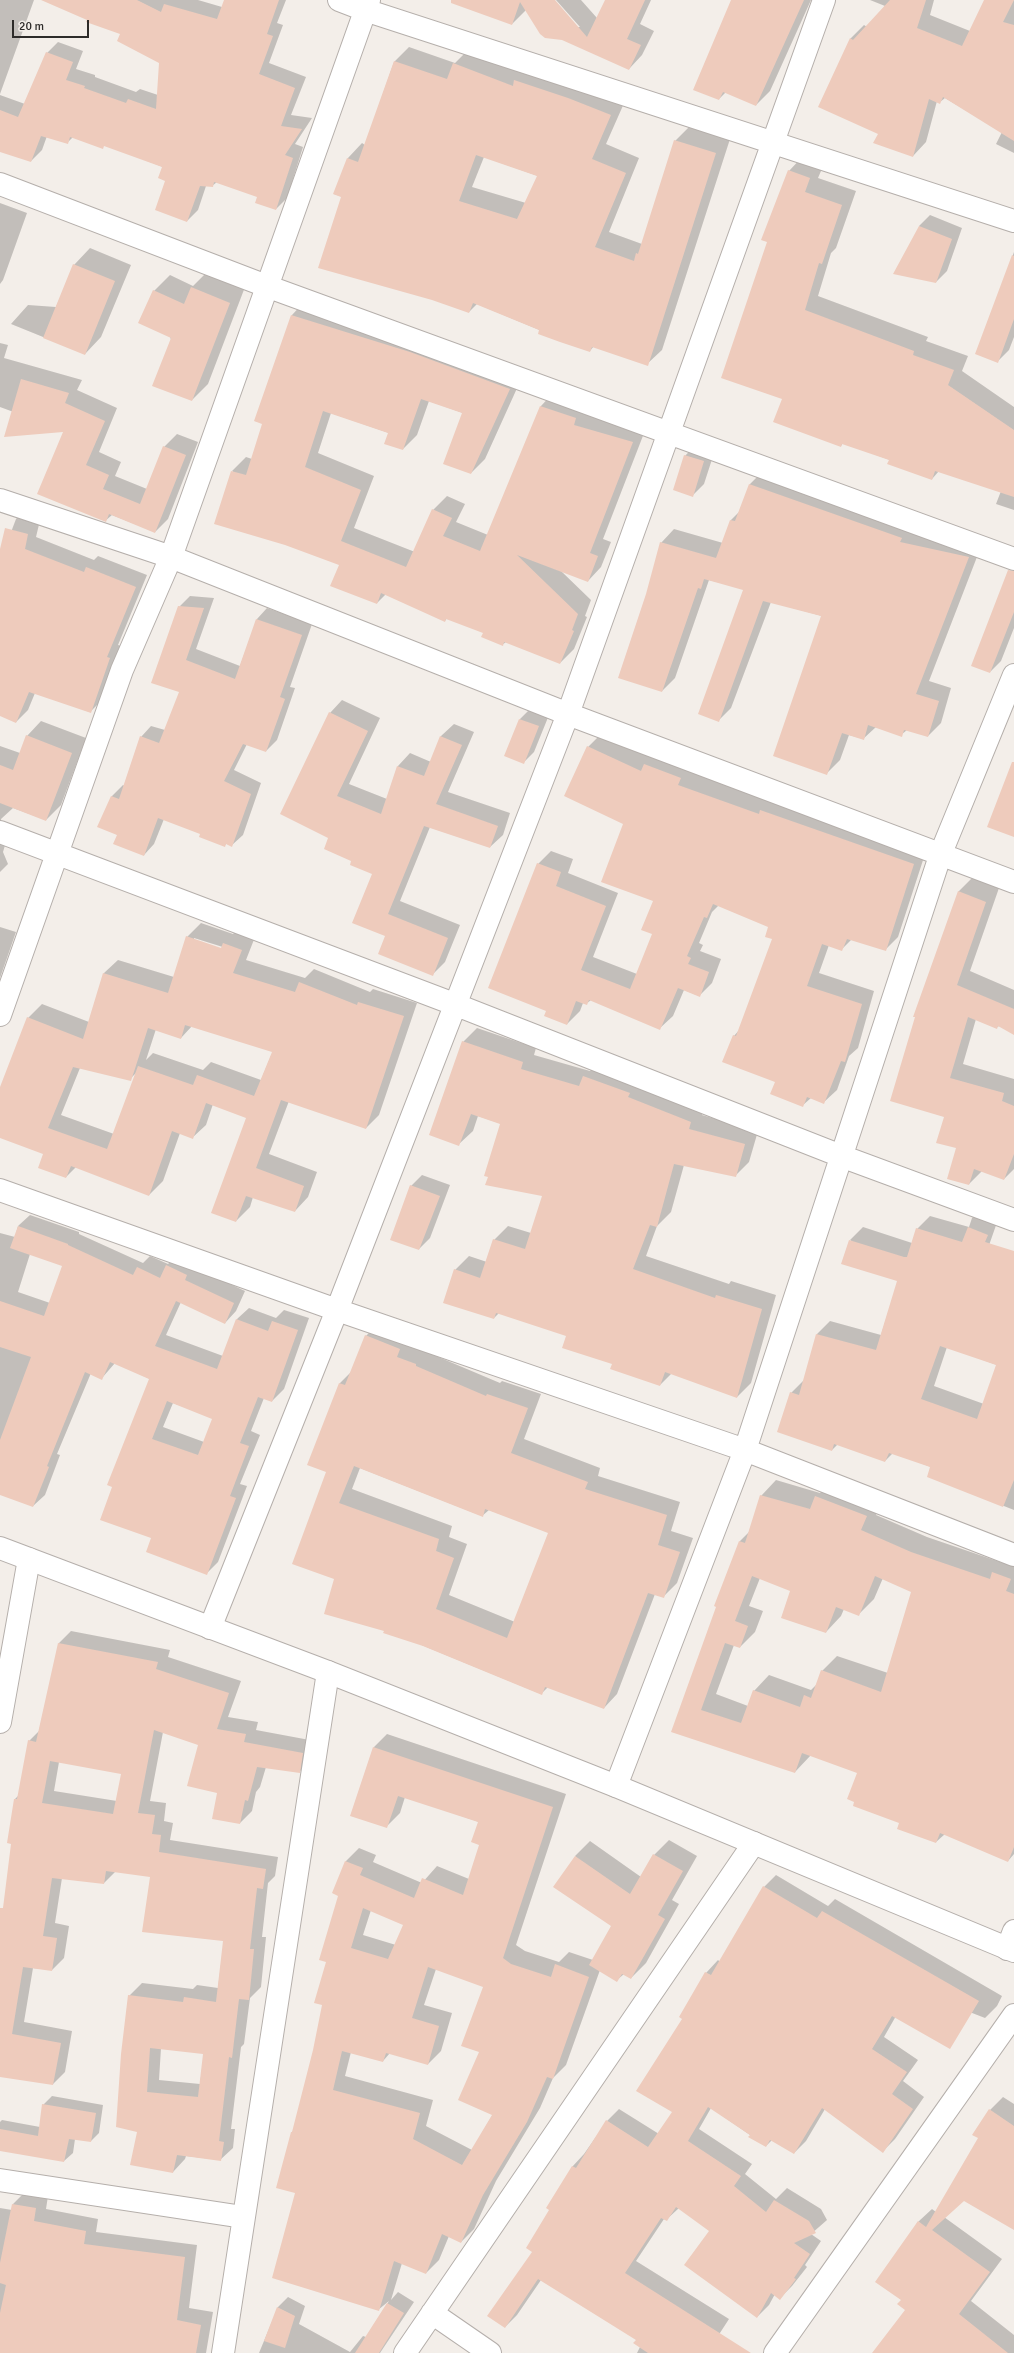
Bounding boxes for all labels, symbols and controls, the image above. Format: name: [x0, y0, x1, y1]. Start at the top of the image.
scale bar: [14, 12, 91, 38]
text: 20 m: [19, 19, 44, 34]

